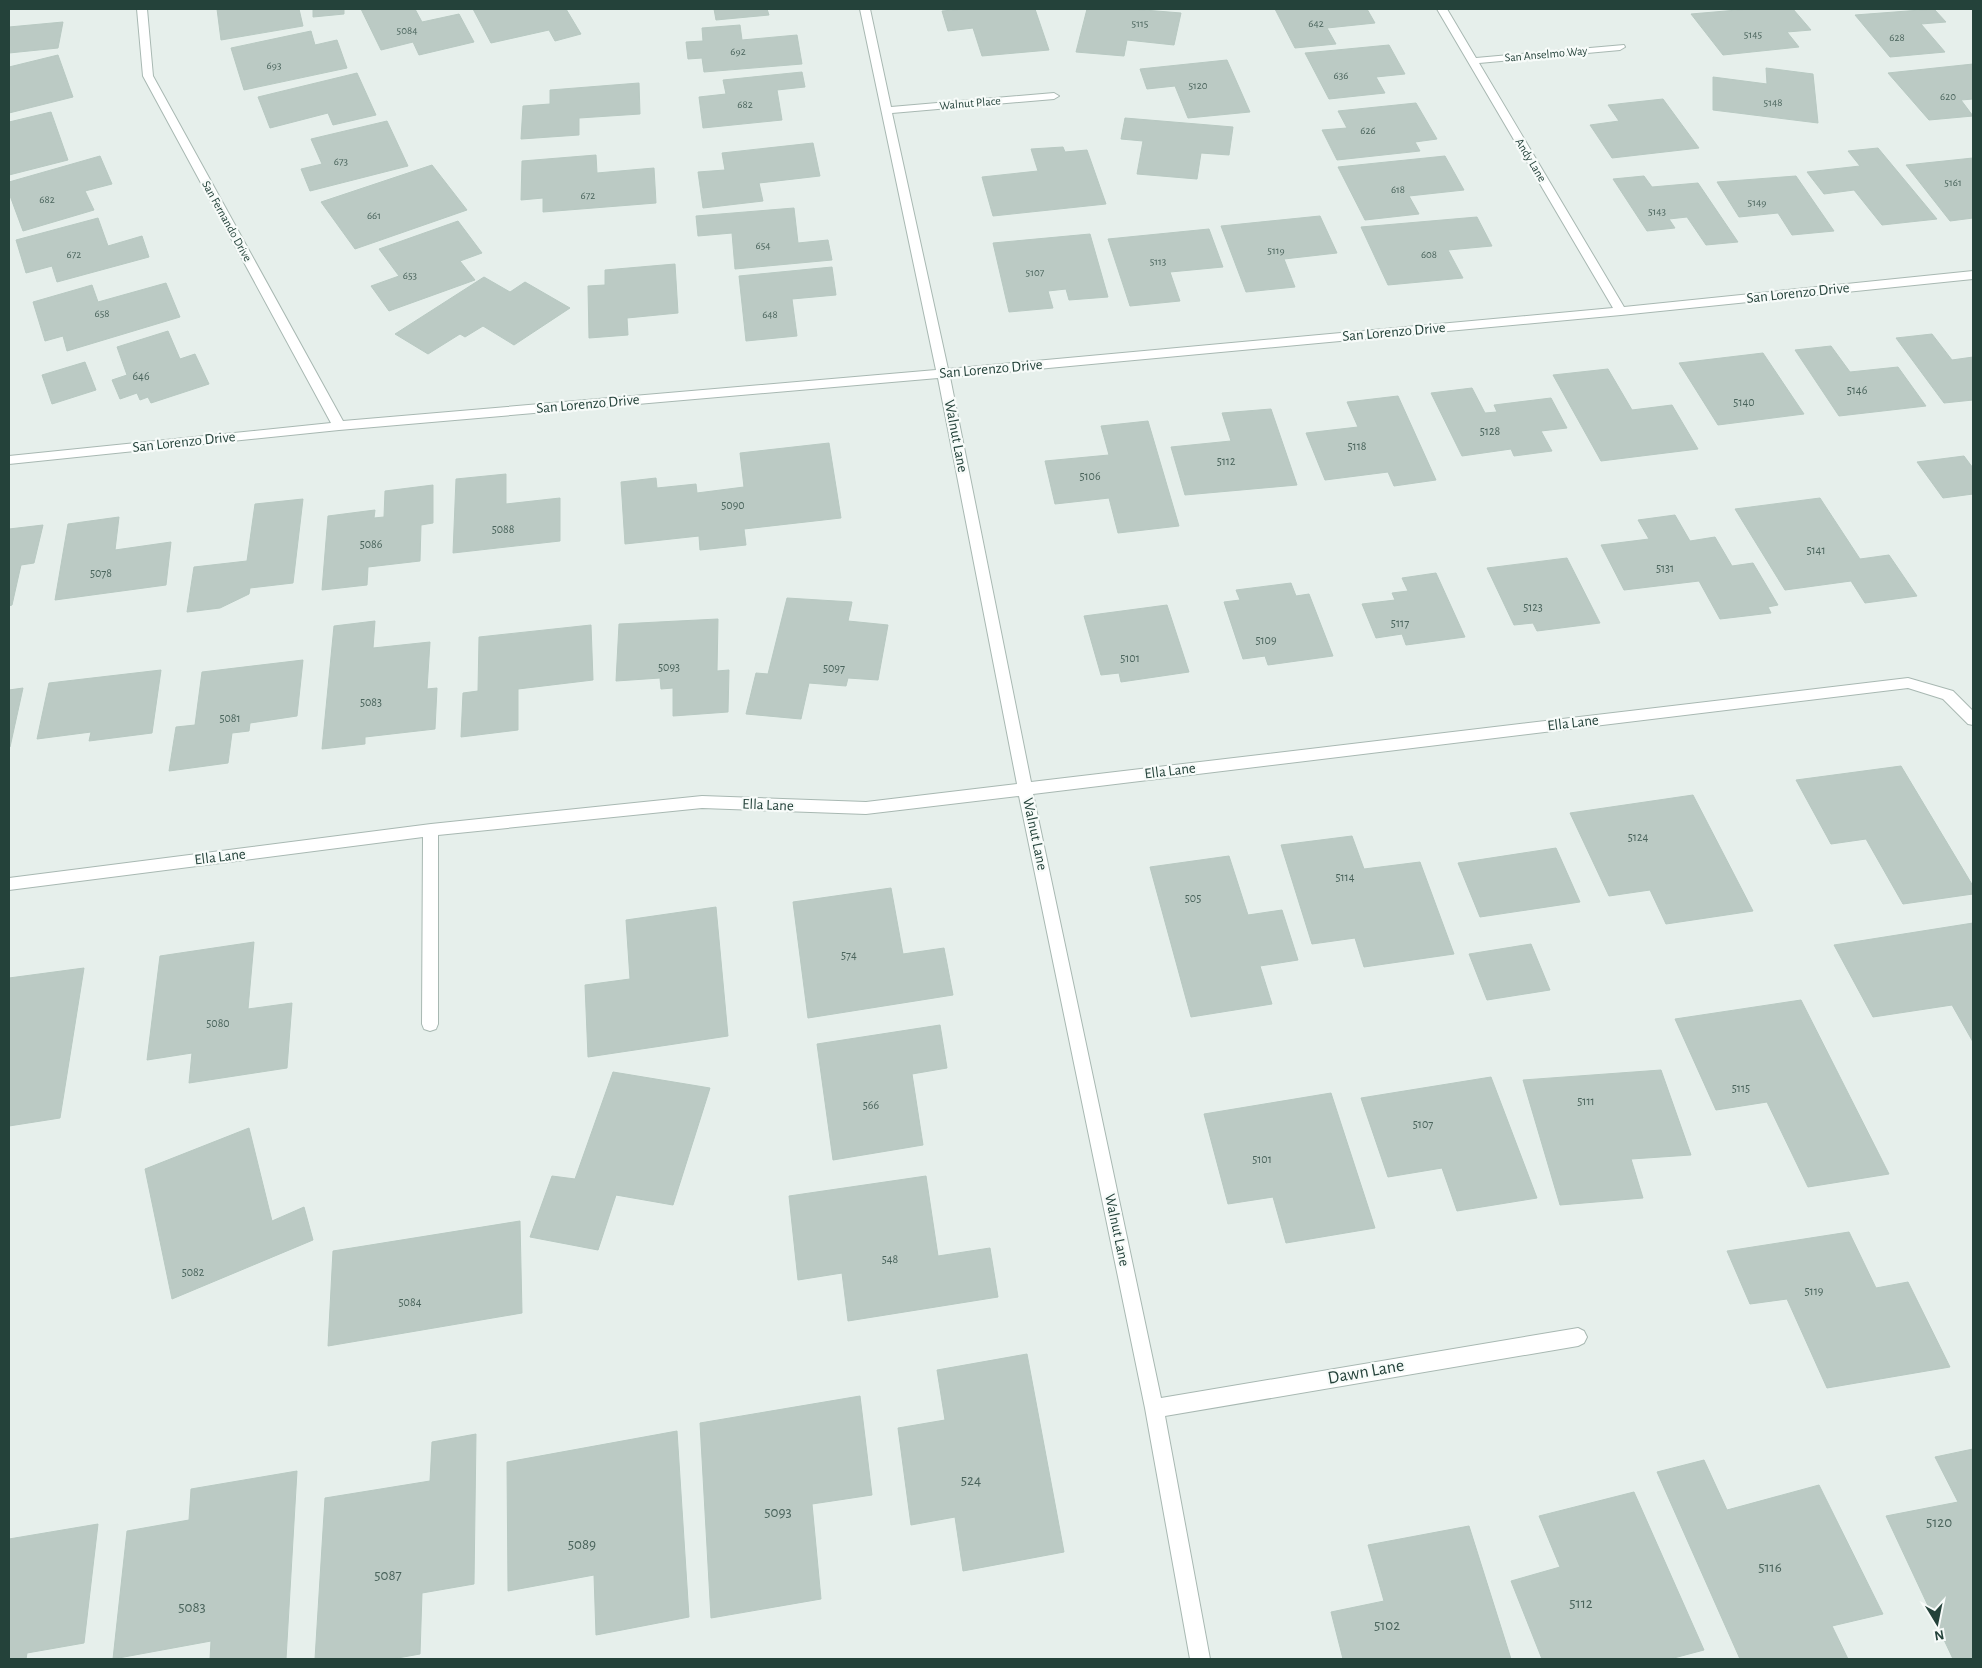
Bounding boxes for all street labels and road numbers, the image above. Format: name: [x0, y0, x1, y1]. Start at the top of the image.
street label: San Anselmo Way: [1504, 44, 1588, 65]
street label: Walnut Place: [939, 94, 1001, 112]
street label: Andy Lane: [1513, 136, 1549, 184]
street label: San Fernando Drive: [200, 179, 254, 263]
street label: San Lorenzo Drive: [1746, 280, 1850, 306]
street label: San Lorenzo Drive: [1342, 320, 1446, 344]
street label: San Lorenzo Drive: [939, 357, 1043, 381]
street label: San Lorenzo Drive: [536, 392, 640, 416]
street label: Walnut Lane: [942, 398, 970, 474]
street label: San Lorenzo Drive: [132, 429, 236, 455]
street label: Ella Lane: [1546, 712, 1600, 734]
street label: Ella Lane: [1143, 760, 1197, 782]
street label: Walnut Lane: [1020, 796, 1050, 872]
street label: Ella Lane: [742, 797, 794, 813]
street label: Ella Lane: [193, 846, 247, 868]
street label: Walnut Lane: [1102, 1192, 1132, 1268]
street label: Dawn Lane: [1326, 1356, 1406, 1388]

